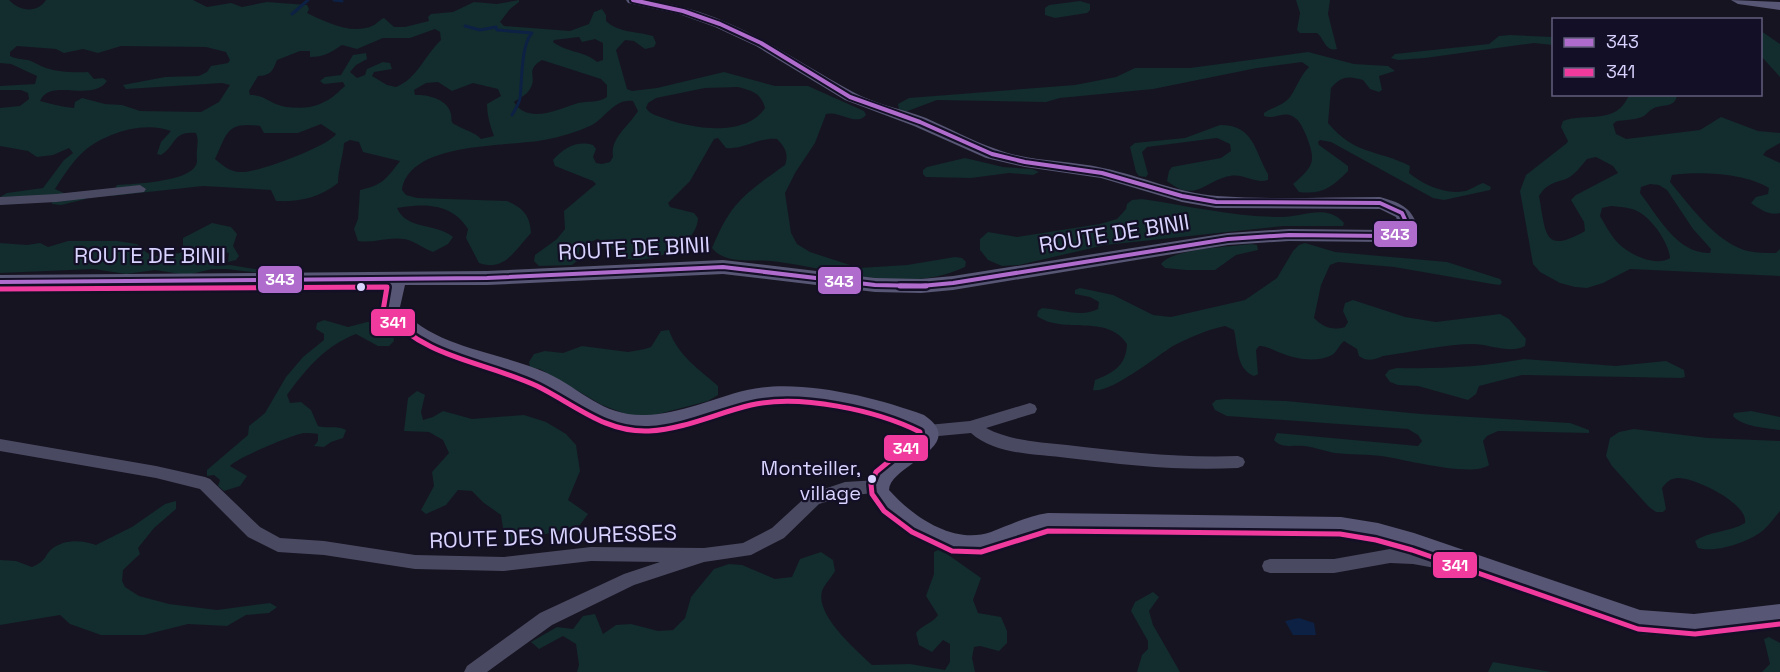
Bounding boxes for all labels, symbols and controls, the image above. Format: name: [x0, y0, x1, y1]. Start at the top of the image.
legend: [1552, 18, 1762, 96]
text: 343: [1606, 30, 1639, 53]
text: 341: [1606, 60, 1635, 83]
street label: ROUTE DE BINII: [1037, 207, 1191, 259]
line badge: 343: [1373, 220, 1418, 248]
text: 343: [1380, 224, 1410, 245]
street label: ROUTE DE BINII: [557, 230, 711, 266]
street label: ROUTE DE BINII: [74, 241, 226, 269]
line badge: 343: [257, 265, 303, 294]
line badge: 343: [817, 266, 862, 295]
text: 343: [265, 269, 295, 290]
text: 343: [824, 271, 854, 292]
unlabelled marker: [355, 281, 367, 293]
line badge: 341: [370, 308, 416, 337]
text: 341: [380, 312, 406, 333]
line badge: 341: [883, 434, 929, 462]
text: 341: [893, 438, 919, 459]
place label: Monteiller, village: [761, 455, 861, 506]
marker: Monteiller, village: [866, 473, 878, 485]
street label: ROUTE DES MOURESSES: [429, 518, 677, 554]
line badge: 341: [1432, 551, 1478, 579]
text: 341: [1442, 555, 1468, 576]

